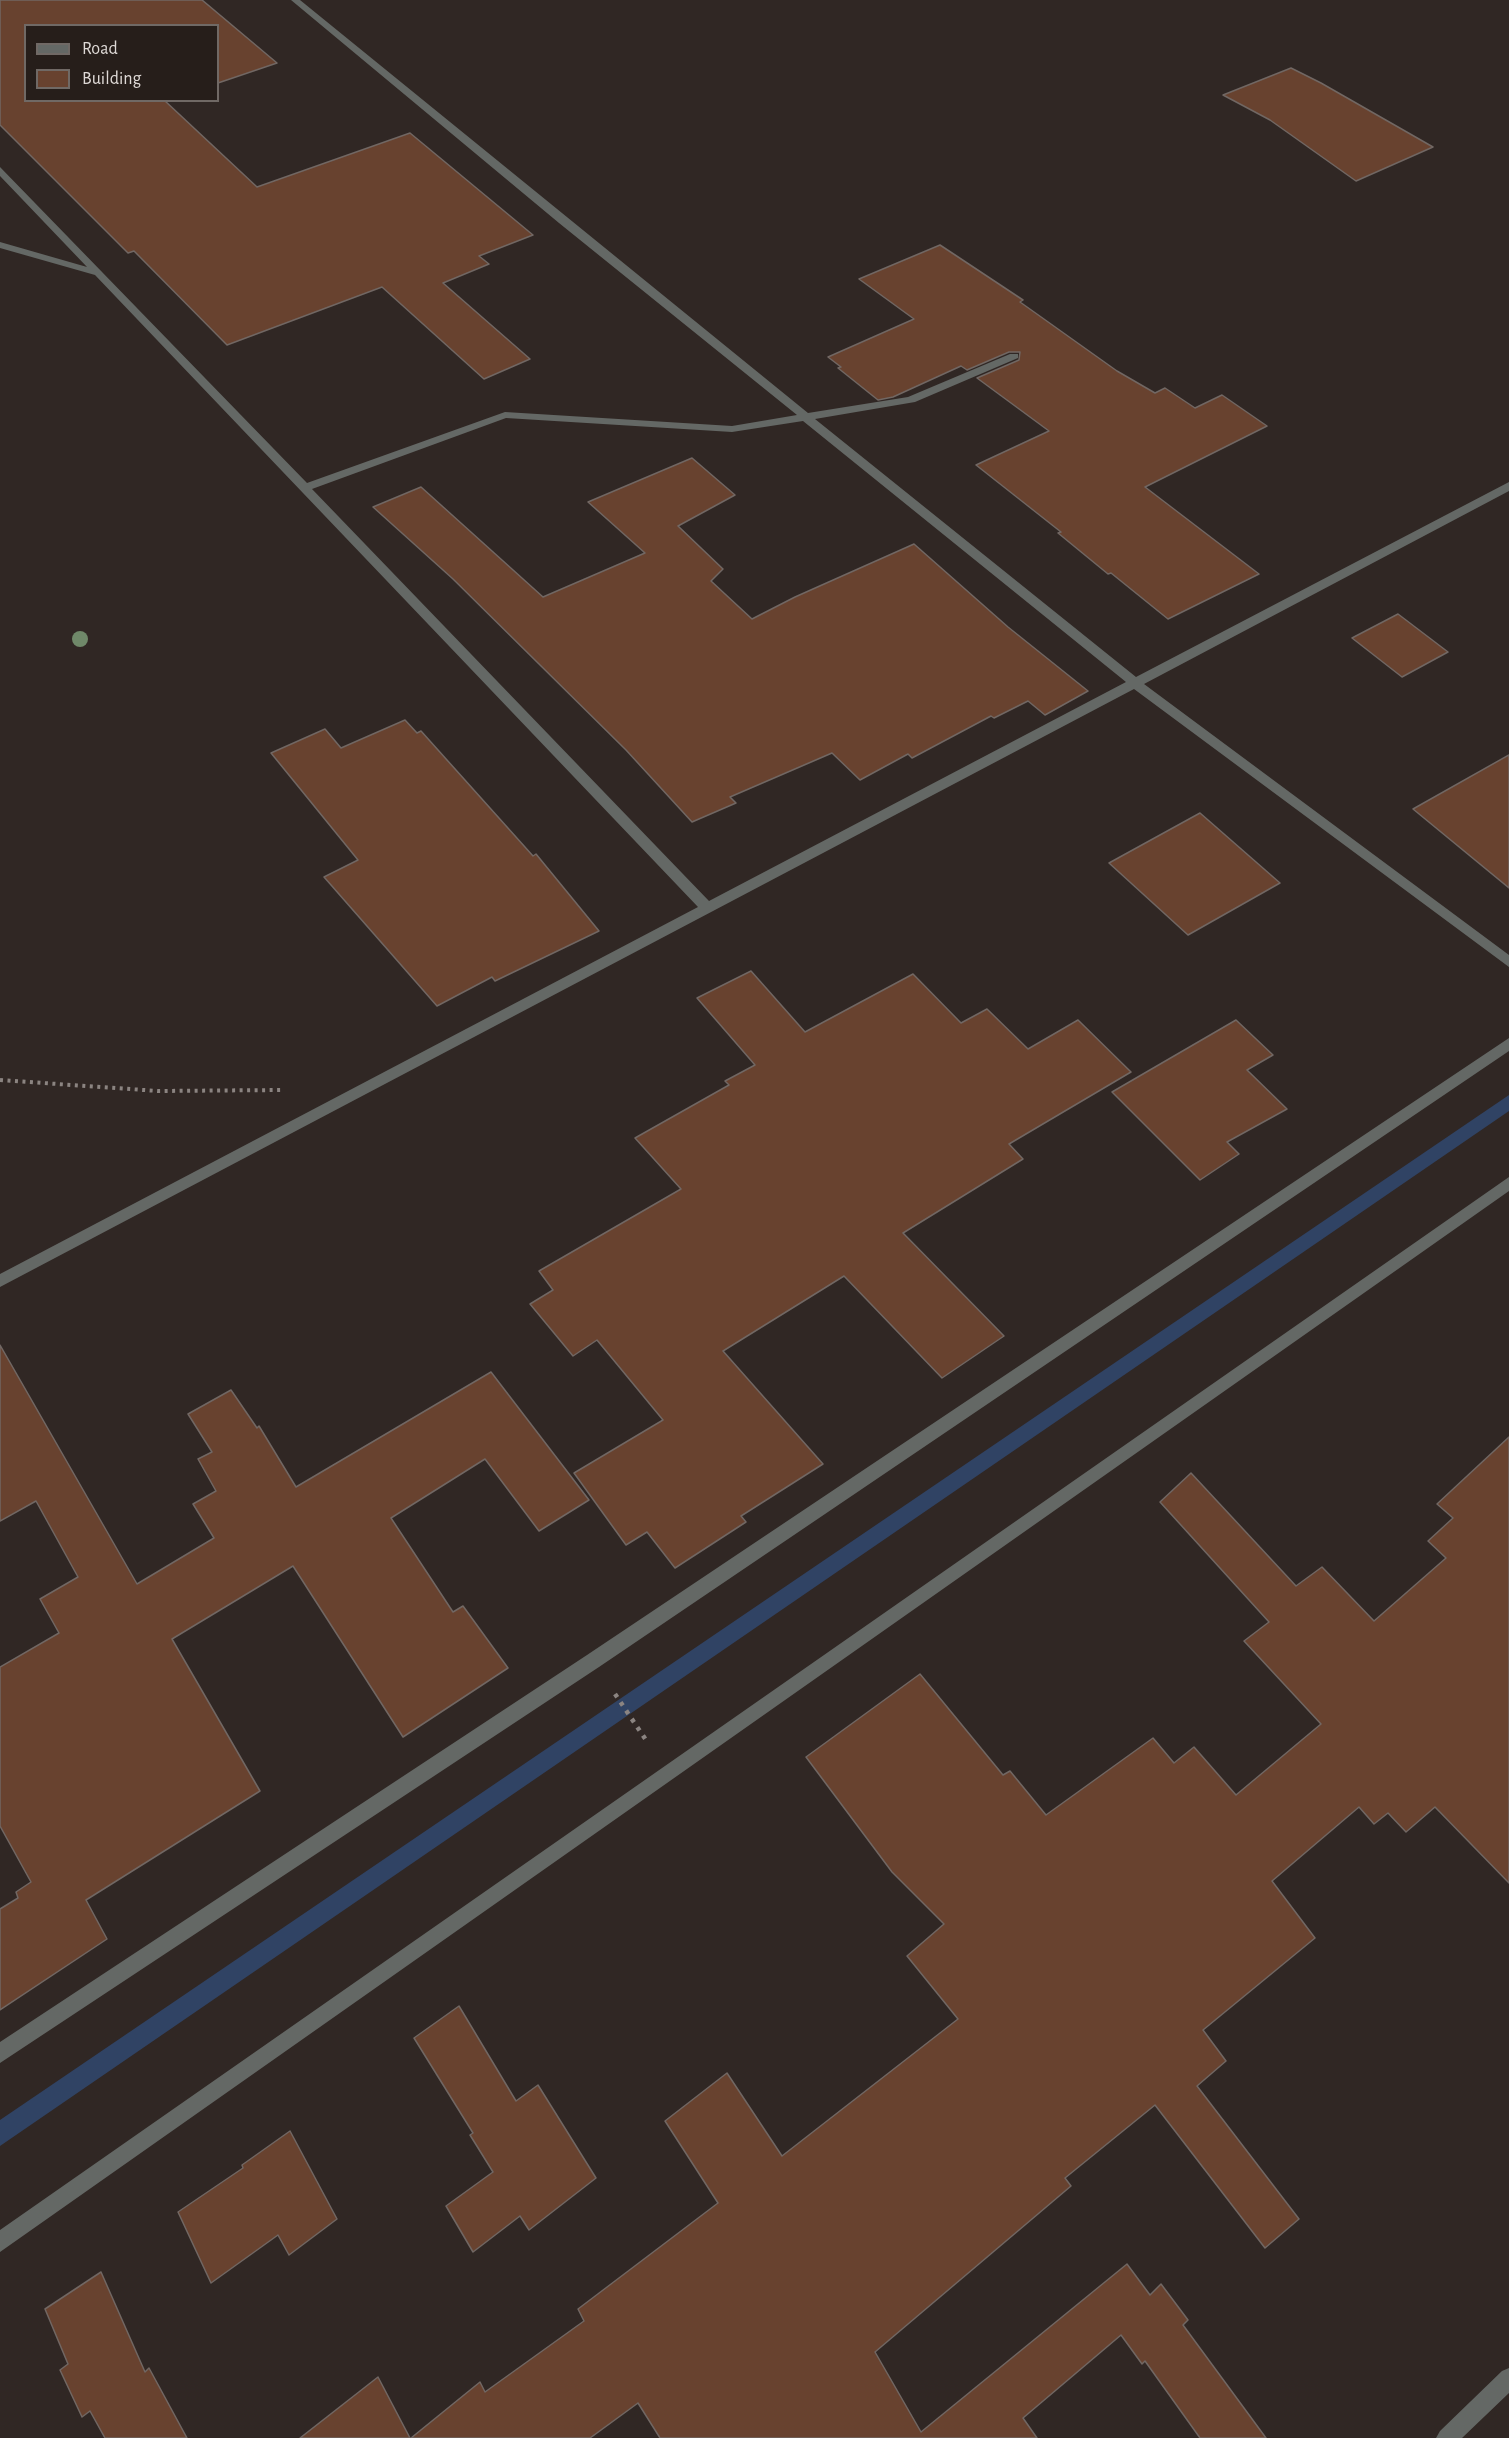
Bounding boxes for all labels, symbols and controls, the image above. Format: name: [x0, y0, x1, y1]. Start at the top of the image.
legend: [24, 24, 219, 102]
text: Road: [82, 40, 118, 58]
text: Building: [82, 70, 141, 88]

